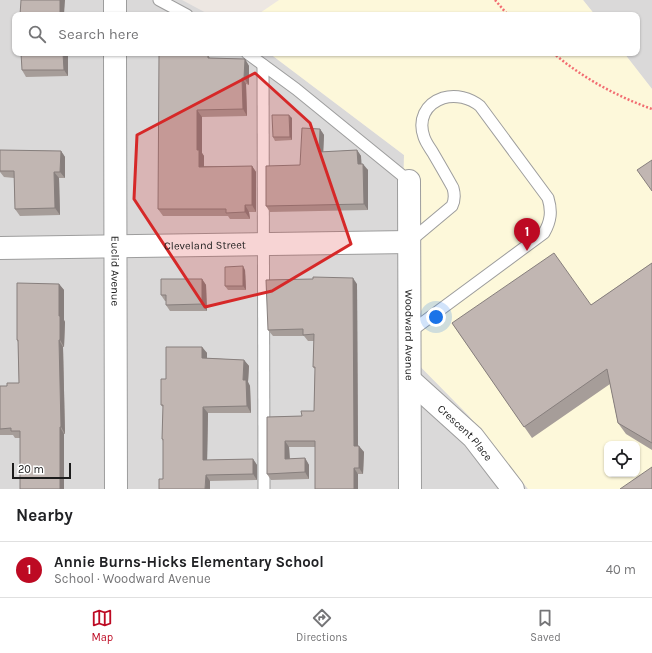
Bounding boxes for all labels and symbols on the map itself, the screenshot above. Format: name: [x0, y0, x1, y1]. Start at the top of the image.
pin: 1: [514, 218, 540, 251]
street label: Euclid Avenue: [108, 236, 122, 307]
street label: Cleveland Street: [164, 238, 246, 253]
street label: Woodward Avenue: [402, 289, 416, 381]
your location: [426, 307, 446, 327]
street label: Crescent Place: [435, 402, 495, 464]
scale bar: [12, 461, 71, 480]

